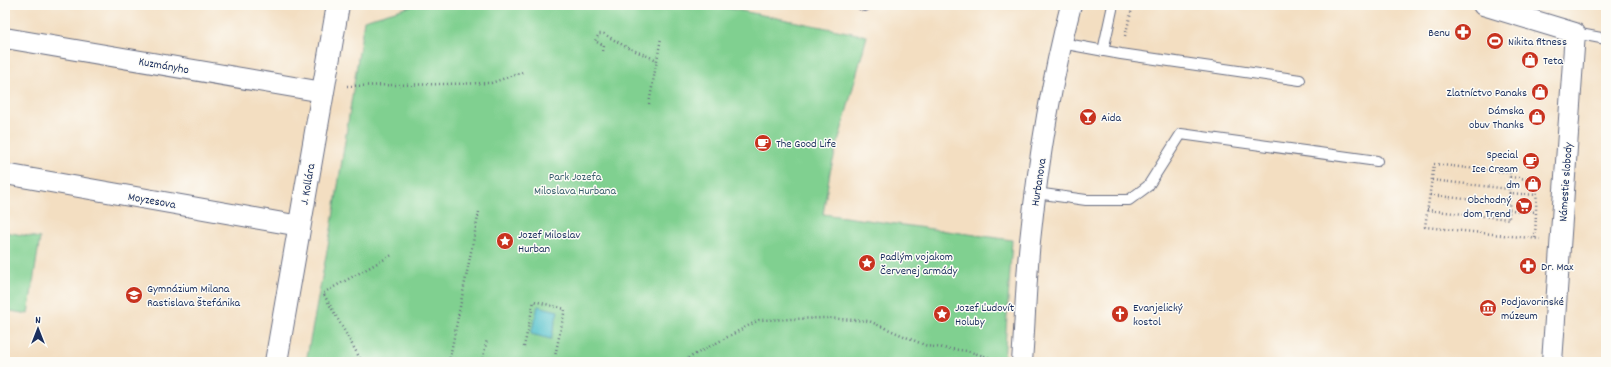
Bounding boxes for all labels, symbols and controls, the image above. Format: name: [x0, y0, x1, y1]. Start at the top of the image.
pharmacy icon: Benu: [1453, 22, 1473, 42]
place label: Benu: [1428, 25, 1450, 42]
sports icon: Nikita fitness: [1485, 31, 1505, 51]
place label: Nikita fitness: [1508, 34, 1567, 51]
shop icon: Teta: [1520, 50, 1540, 70]
place label: Teta: [1543, 53, 1564, 70]
street label: Kuzmányho: [137, 54, 190, 79]
shop icon: Zlatníctvo Panaks: [1530, 82, 1550, 102]
place label: Zlatníctvo Panaks: [1446, 85, 1527, 102]
place label: Dámska obuv Thanks: [1469, 103, 1524, 134]
bar icon: Aida: [1078, 107, 1098, 127]
shop icon: Dámska obuv Thanks: [1527, 107, 1547, 127]
place label: Aida: [1101, 110, 1121, 127]
cafe icon: The Good Life: [753, 133, 773, 153]
place label: The Good Life: [776, 136, 836, 153]
street label: Námestie slobody: [1555, 141, 1578, 222]
place label: Special Ice Cream: [1472, 147, 1518, 178]
cafe icon: Special Ice Cream: [1521, 151, 1541, 171]
street label: Hurbanova: [1027, 157, 1052, 207]
street label: J. Kollára: [296, 162, 321, 206]
park label: Park Jozefa Miloslava Hurbana: [534, 169, 616, 200]
shop icon: dm: [1523, 174, 1543, 194]
place label: dm: [1506, 177, 1520, 194]
street label: Moyzesova: [127, 189, 177, 214]
place label: Obchodný dom Trend: [1463, 192, 1512, 223]
supermarket icon: Obchodný dom Trend: [1514, 196, 1534, 216]
place label: Jozef Miloslav Hurban: [518, 227, 581, 258]
place icon: Jozef Miloslav Hurban: [495, 231, 515, 251]
place label: Padlým vojakom Červenej armády: [880, 249, 959, 280]
place icon: Padlým vojakom Červenej armády: [857, 253, 877, 273]
pharmacy icon: Dr. Max: [1518, 256, 1538, 276]
place label: Dr. Max: [1541, 259, 1574, 276]
place label: Gymnázium Milana Rastislava Štefánika: [147, 281, 241, 312]
school or university icon: Gymnázium Milana Rastislava Štefánika: [124, 285, 144, 305]
place label: Podjavorinské múzeum: [1501, 294, 1564, 325]
museum icon: Podjavorinské múzeum: [1478, 298, 1498, 318]
place label: Jozef Ľudovít Holuby: [955, 300, 1015, 331]
place label: Evanjelický kostol: [1133, 300, 1184, 331]
place icon: Jozef Ľudovít Holuby: [932, 304, 952, 324]
church icon: Evanjelický kostol: [1110, 304, 1130, 324]
north arrow: [18, 309, 58, 349]
text: N: [35, 313, 41, 329]

